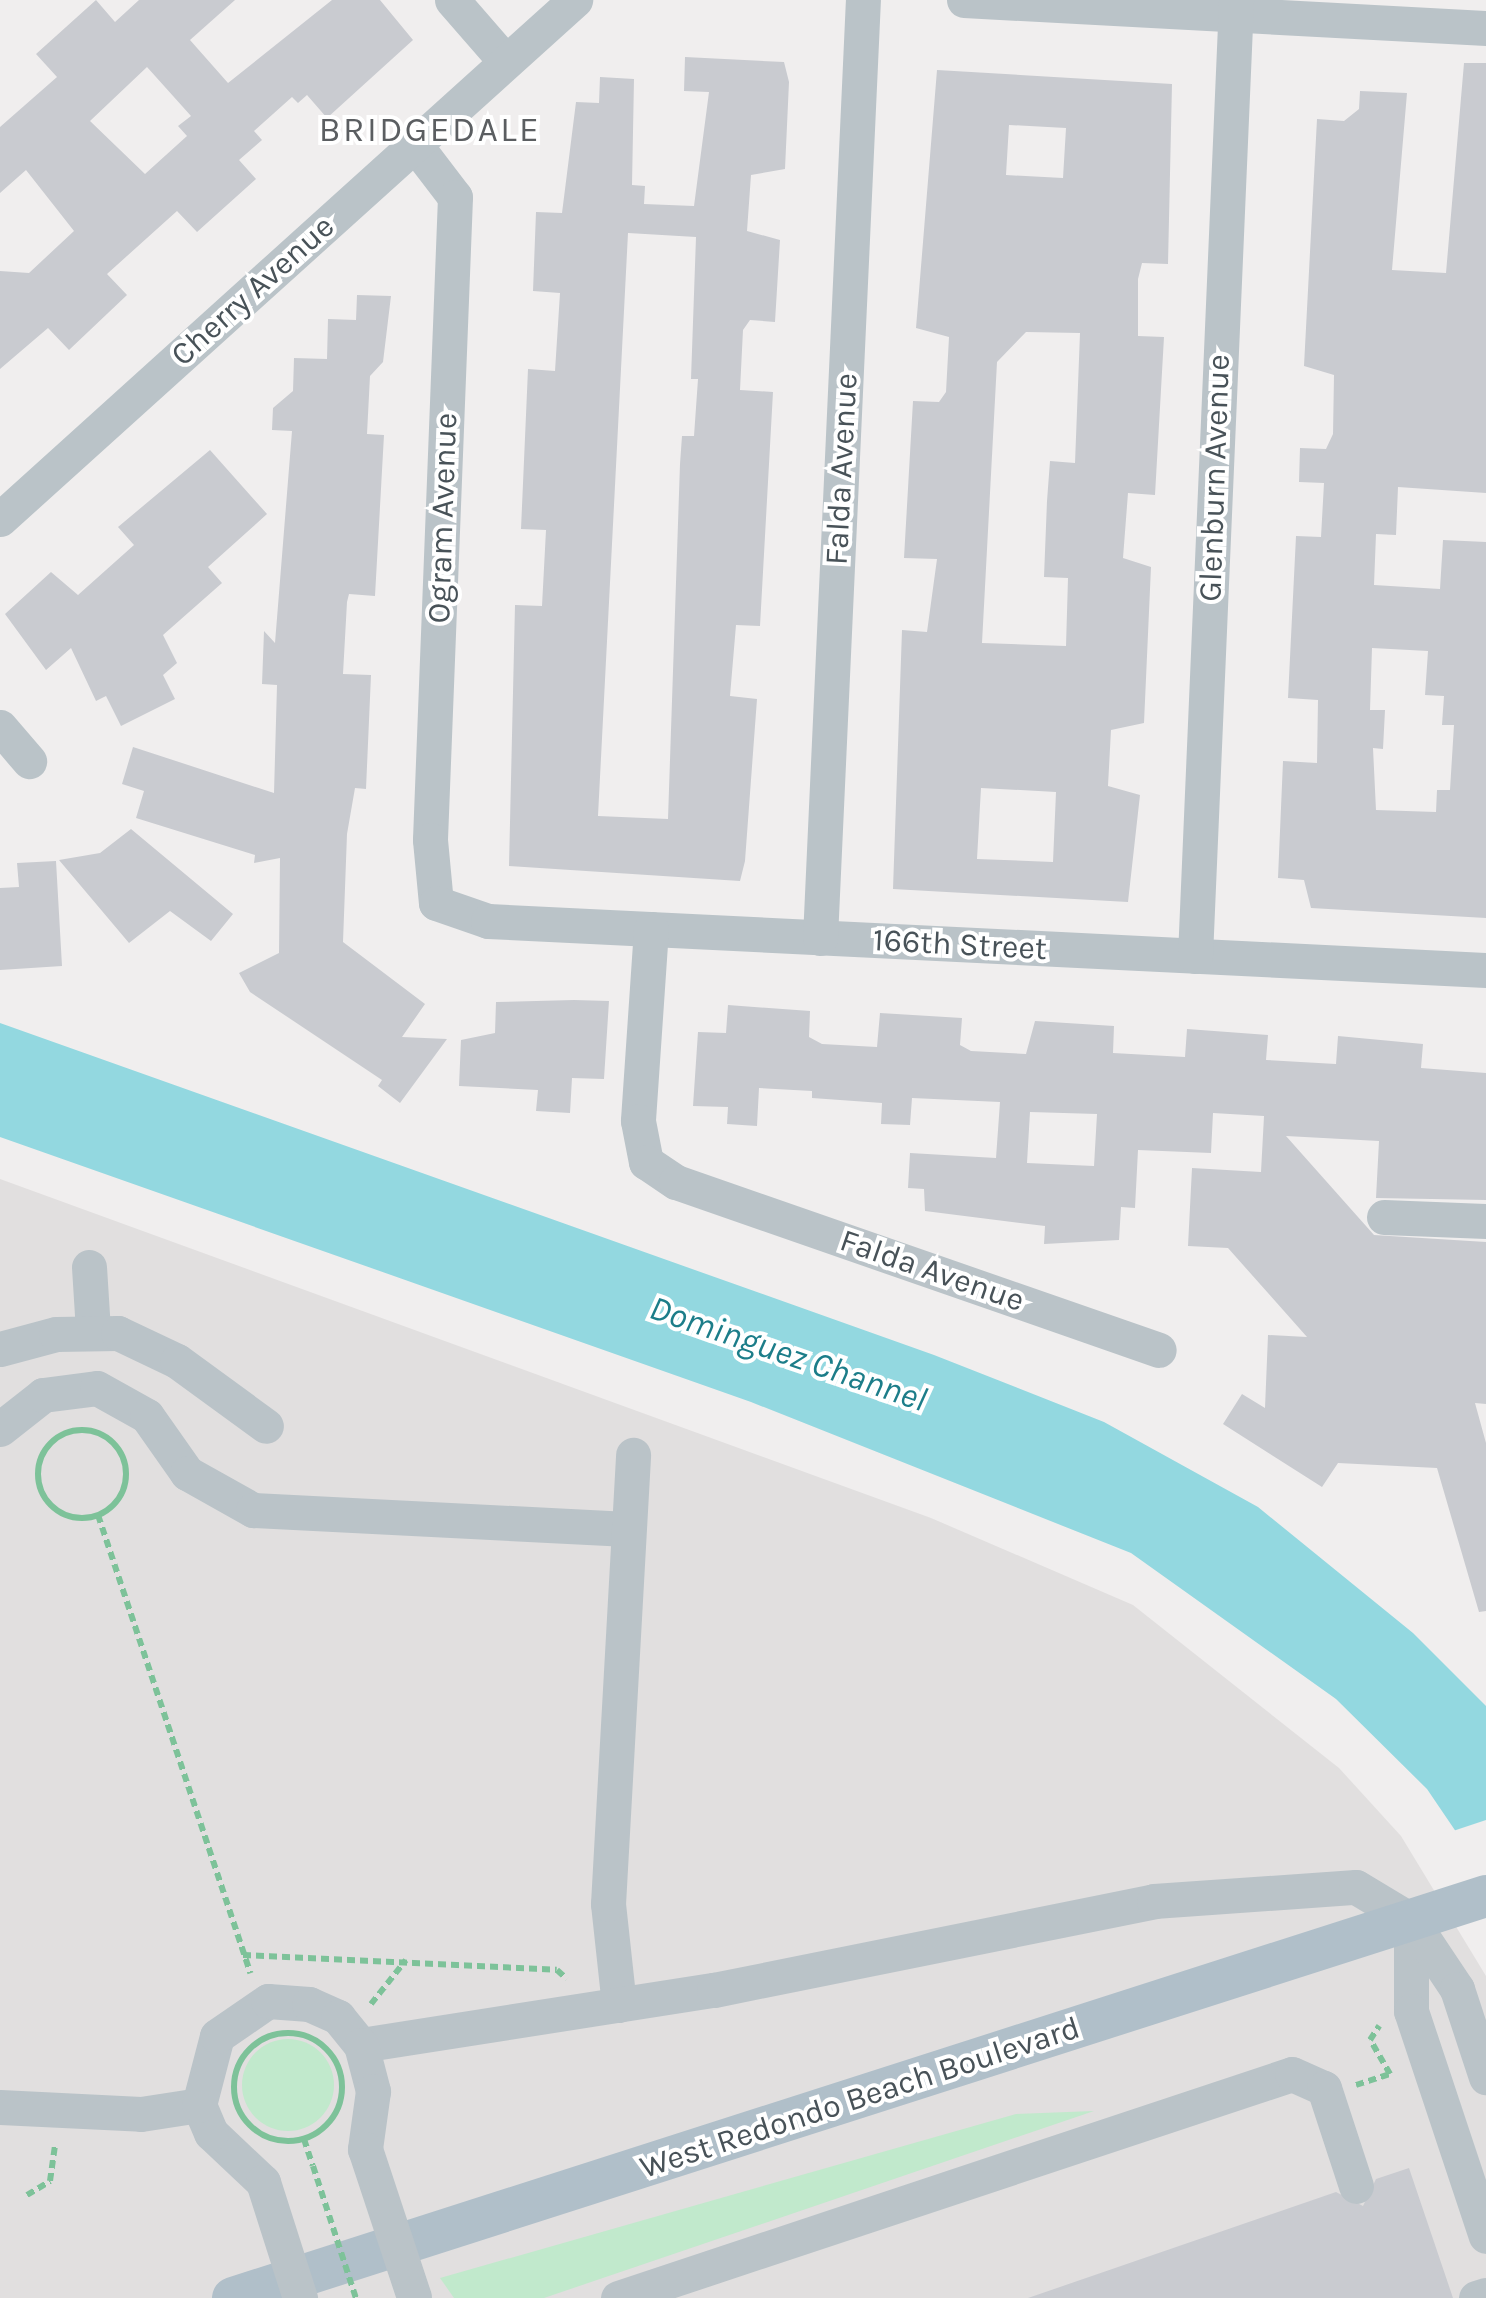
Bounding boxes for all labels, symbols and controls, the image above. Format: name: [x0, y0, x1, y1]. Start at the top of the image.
district label: BRIDGEDALE: [319, 109, 541, 151]
street label: Cherry Avenue: [163, 208, 343, 374]
street label: Glenburn Avenue: [1191, 354, 1239, 602]
street label: Falda Avenue: [818, 372, 866, 566]
street label: Ogram Avenue: [420, 412, 466, 624]
street label: 166th Street: [872, 921, 1048, 969]
street label: Falda Avenue: [835, 1222, 1029, 1320]
water label: Dominguez Channel: [644, 1287, 932, 1421]
street label: West Redondo Beach Boulevard: [635, 2009, 1085, 2187]

